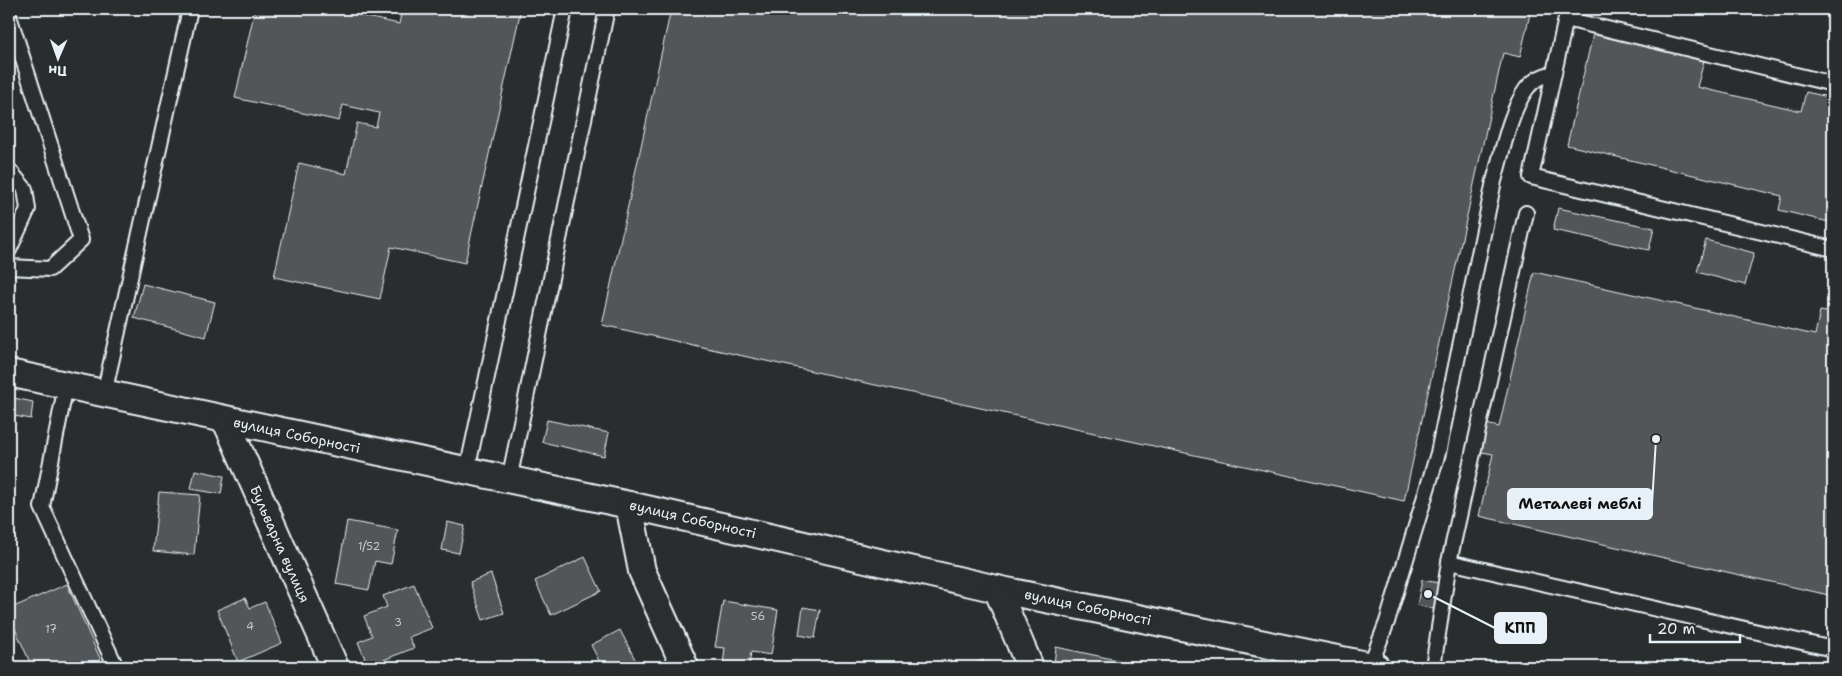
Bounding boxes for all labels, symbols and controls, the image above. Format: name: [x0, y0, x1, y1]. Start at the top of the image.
north arrow: [32, 32, 82, 82]
text: Пн: [48, 62, 67, 80]
street label: вулиця Соборності: [232, 413, 362, 457]
street label: Бульварна вулиця: [246, 483, 314, 605]
callout: Металеві меблі: [1508, 489, 1652, 519]
text: Металеві меблі: [1518, 494, 1642, 514]
street label: вулиця Соборності: [628, 496, 758, 542]
house number: 1/52: [358, 539, 380, 554]
street label: вулиця Соборності: [1023, 585, 1153, 629]
house number: 56: [751, 609, 765, 624]
scale bar: [1650, 611, 1740, 643]
callout: КПП: [1495, 613, 1546, 643]
house number: 3: [394, 615, 402, 630]
text: КПП: [1505, 618, 1535, 638]
house number: 4: [246, 619, 254, 634]
text: 20 m: [1657, 619, 1696, 639]
house number: 17: [45, 622, 57, 637]

